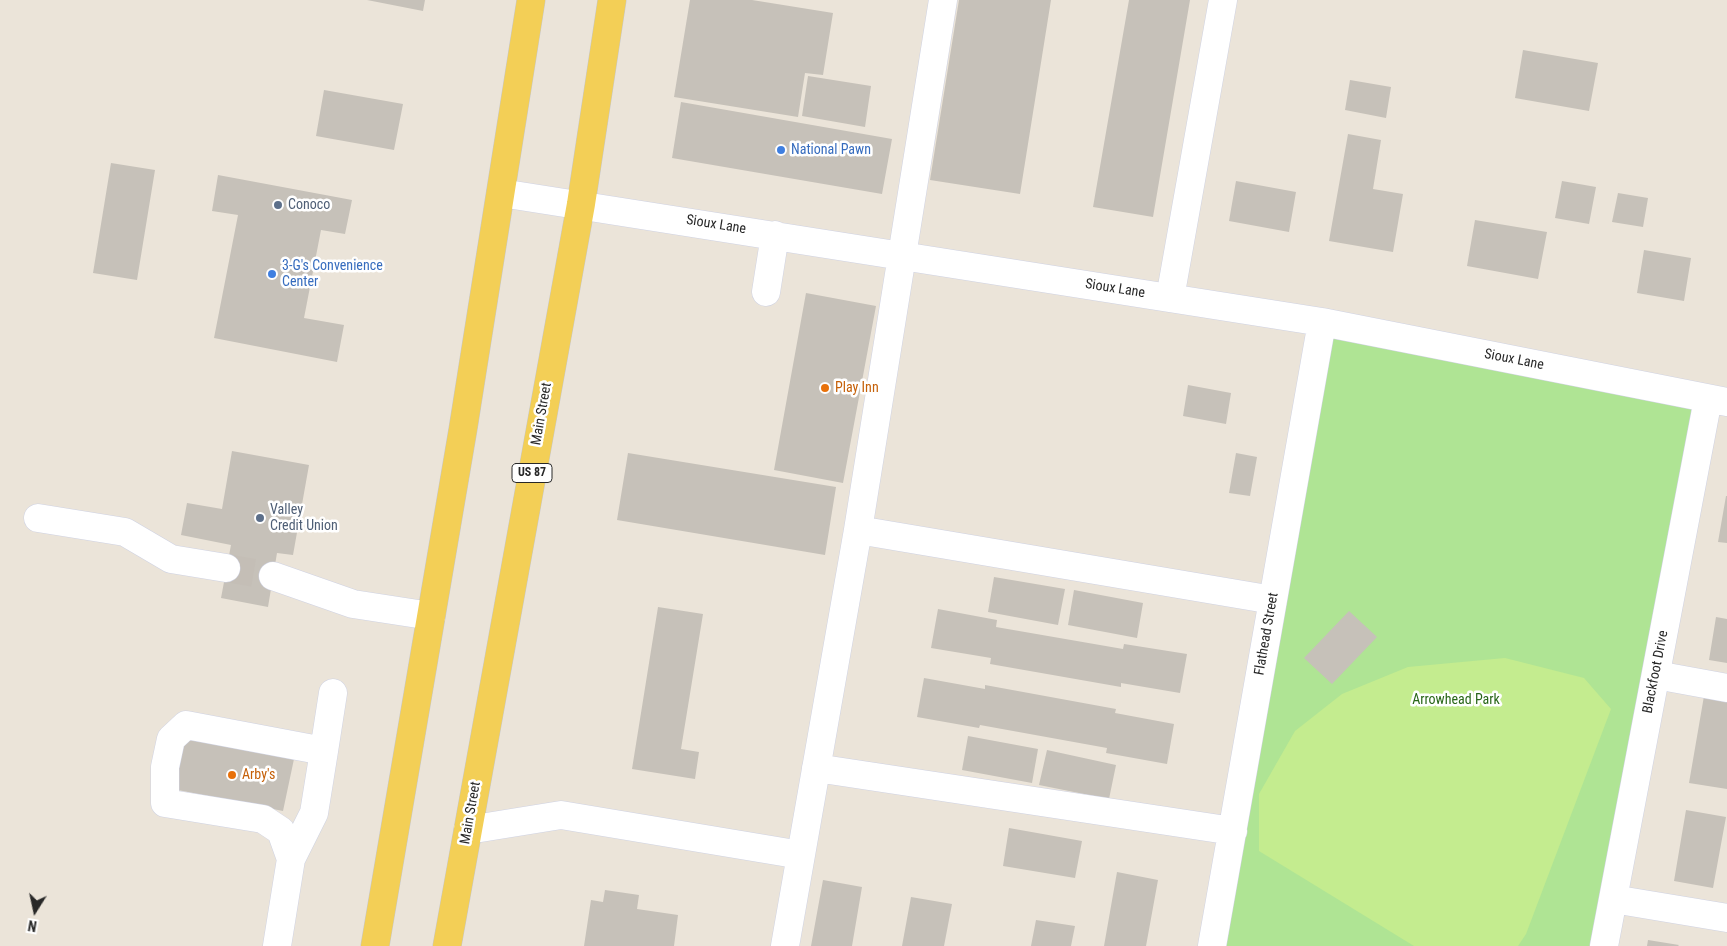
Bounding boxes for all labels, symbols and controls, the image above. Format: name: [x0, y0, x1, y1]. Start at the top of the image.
place label: National Pawn: [791, 142, 871, 158]
marker: National Pawn: [775, 144, 787, 156]
place label: Conoco: [288, 197, 330, 213]
marker: Conoco: [272, 199, 284, 211]
street label: Sioux Lane: [685, 212, 747, 238]
place label: 3-G's Convenience Center: [282, 258, 383, 290]
marker: 3-G's Convenience Center: [266, 268, 278, 280]
street label: Sioux Lane: [1084, 276, 1146, 302]
street label: Sioux Lane: [1483, 346, 1545, 374]
place label: Play Inn: [835, 380, 879, 396]
street label: Main Street: [528, 381, 556, 447]
marker: Play Inn: [819, 382, 831, 394]
road number: US 87: [512, 463, 552, 482]
place label: Valley Credit Union: [270, 502, 338, 534]
marker: Valley Credit Union: [254, 512, 266, 524]
street label: Flathead Street: [1251, 591, 1283, 677]
street label: Blackfoot Drive: [1640, 629, 1672, 715]
park label: Arrowhead Park: [1412, 692, 1500, 708]
place label: Arby's: [242, 767, 275, 783]
marker: Arby's: [226, 769, 238, 781]
street label: Main Street: [457, 780, 485, 846]
north arrow: [10, 886, 60, 936]
text: N: [27, 917, 38, 934]

